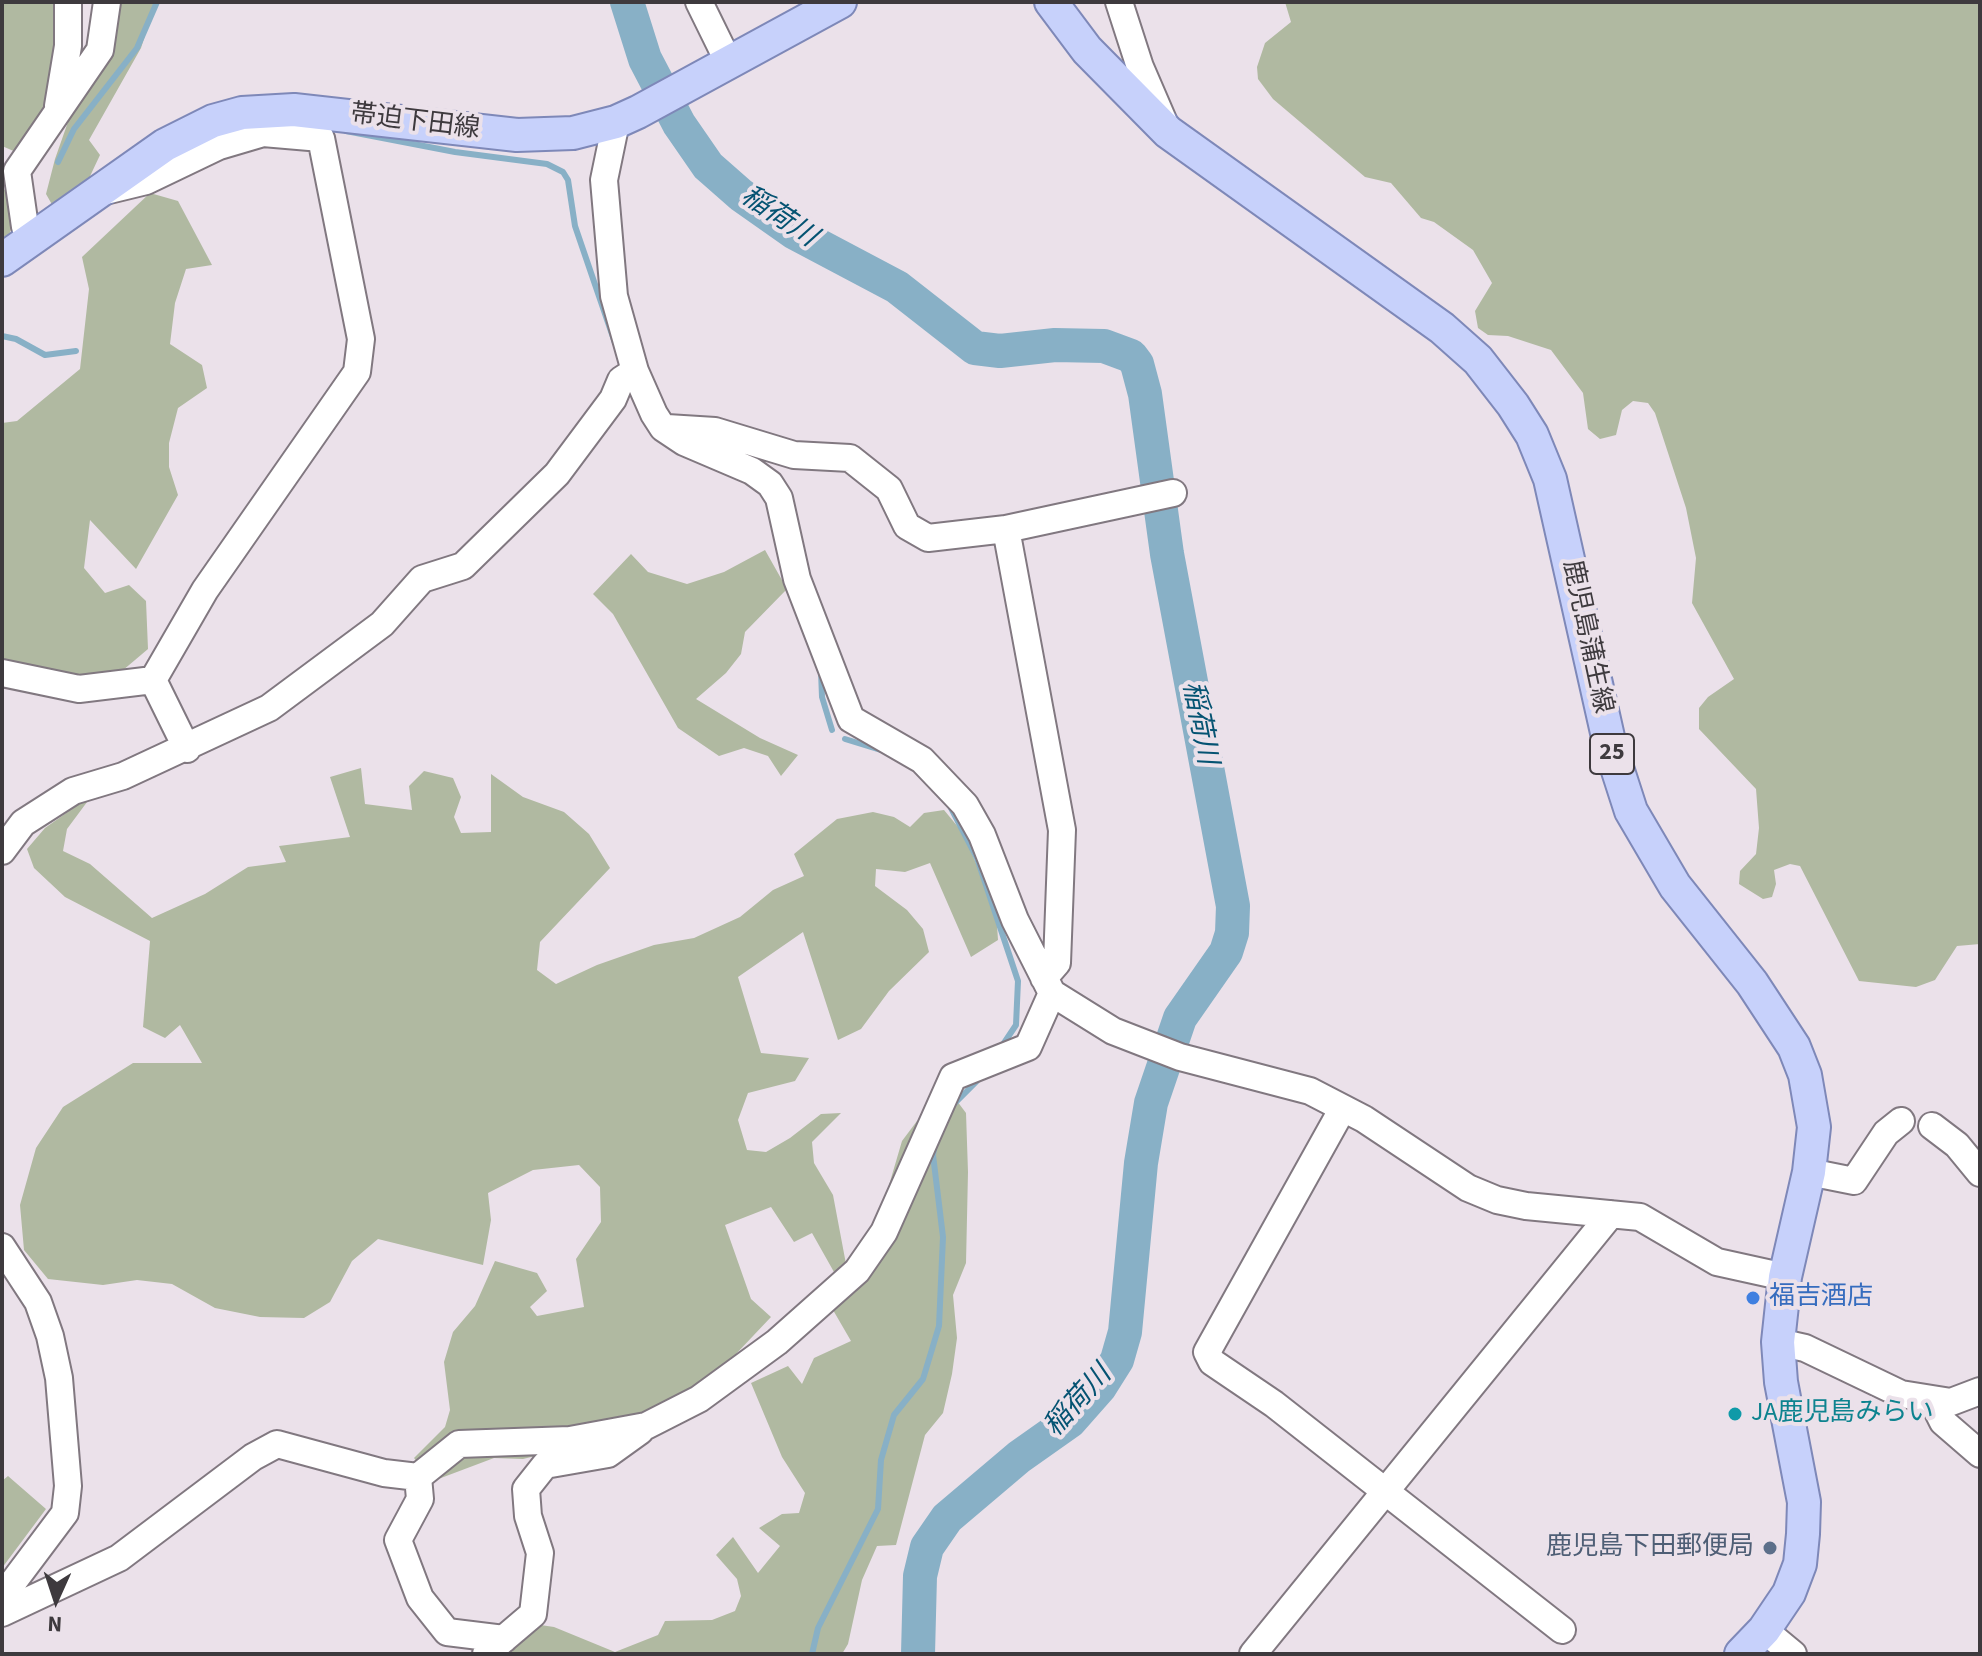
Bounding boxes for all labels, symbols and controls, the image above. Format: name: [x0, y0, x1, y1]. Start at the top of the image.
street label: 帯迫下田線: [349, 100, 481, 146]
water label: 稲荷川: [734, 181, 822, 255]
street label: 鹿児島蒲生線: [1555, 557, 1617, 717]
water label: 稲荷川: [1173, 679, 1223, 767]
road number: 25: [1590, 734, 1634, 774]
place label: 福吉酒店: [1769, 1282, 1873, 1314]
marker: 福吉酒店: [1744, 1289, 1762, 1307]
water label: 稲荷川: [1038, 1360, 1120, 1444]
place label: JA鹿児島みらい: [1751, 1398, 1934, 1430]
marker: JA鹿児島みらい: [1726, 1405, 1744, 1423]
place label: 鹿児島下田郵便局: [1546, 1532, 1754, 1564]
marker: 鹿児島下田郵便局: [1761, 1539, 1779, 1557]
north arrow: [16, 1560, 96, 1640]
text: N: [47, 1608, 63, 1640]

